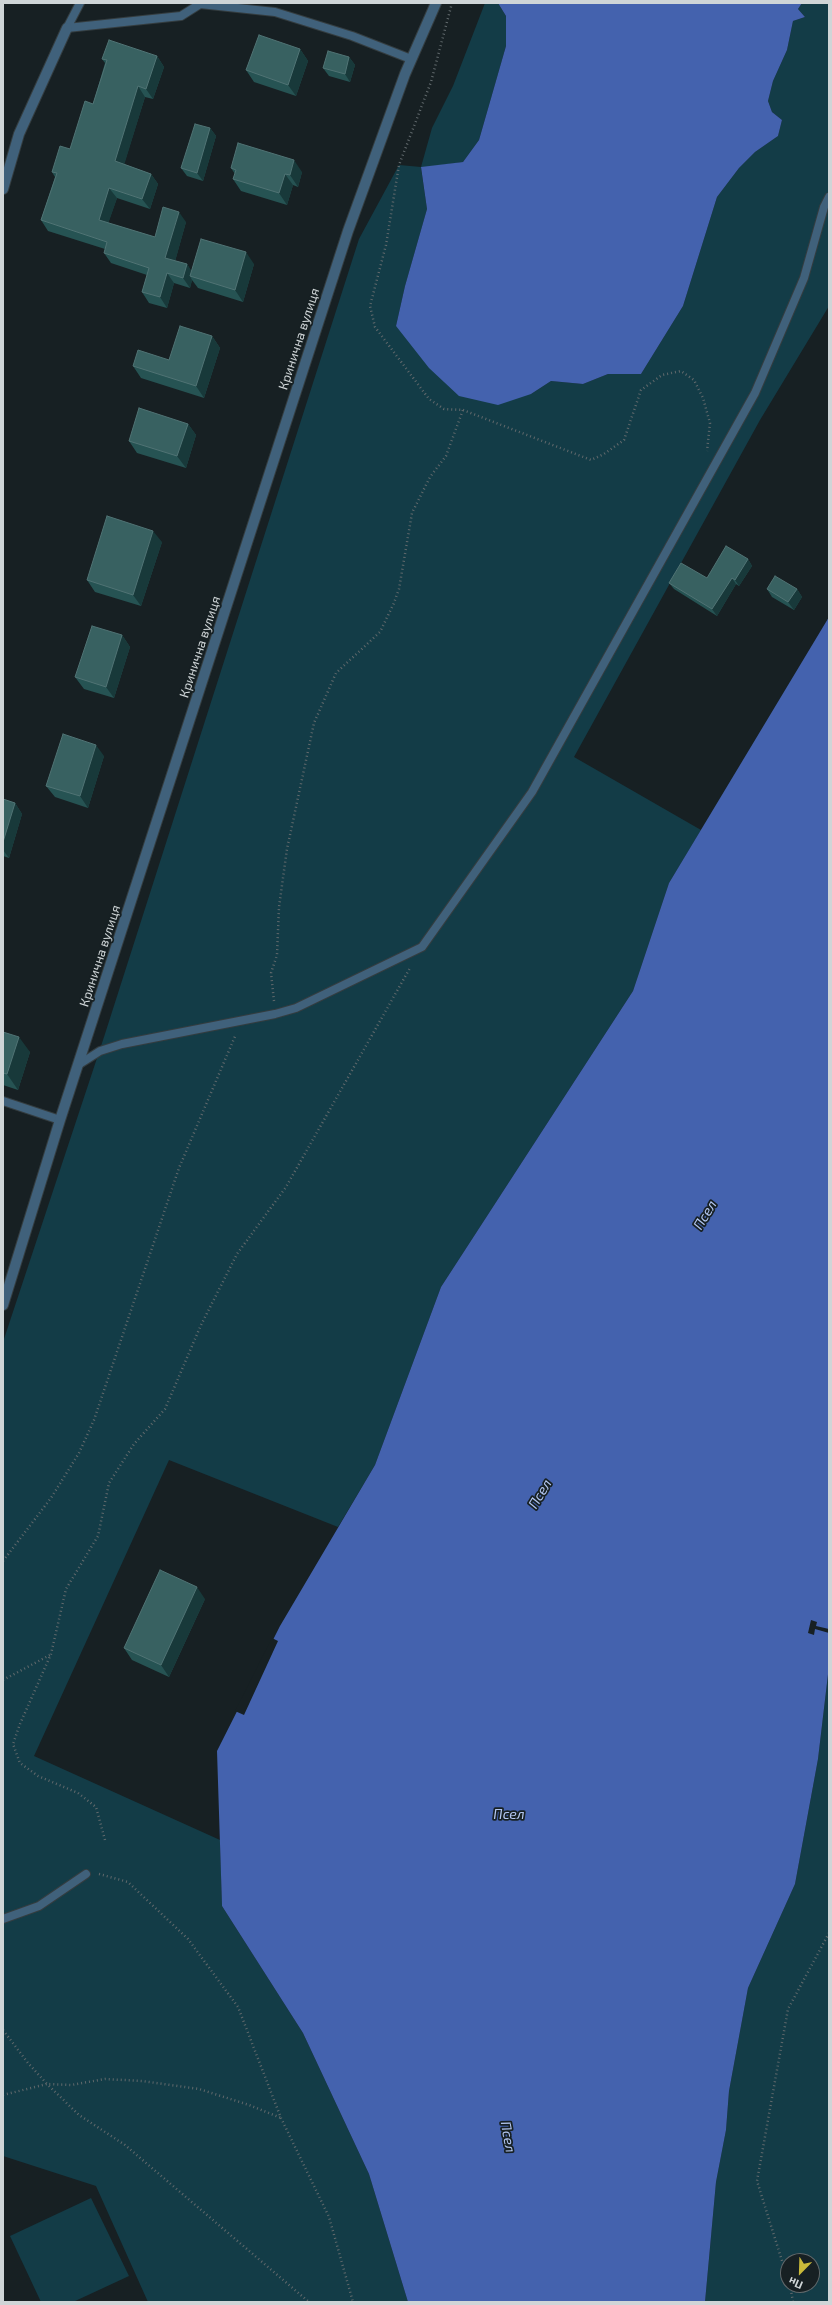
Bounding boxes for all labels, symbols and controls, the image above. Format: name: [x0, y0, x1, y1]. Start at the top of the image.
street label: Кринична вулиця: [275, 286, 323, 392]
street label: Кринична вулиця: [176, 594, 224, 700]
street label: Кринична вулиця: [76, 903, 124, 1009]
water label: Псел: [690, 1197, 720, 1233]
water label: Псел: [525, 1476, 555, 1512]
water label: Псел: [493, 1806, 525, 1822]
water label: Псел: [497, 2120, 519, 2154]
north arrow: [780, 2253, 820, 2293]
text: Пн: [786, 2275, 805, 2292]

